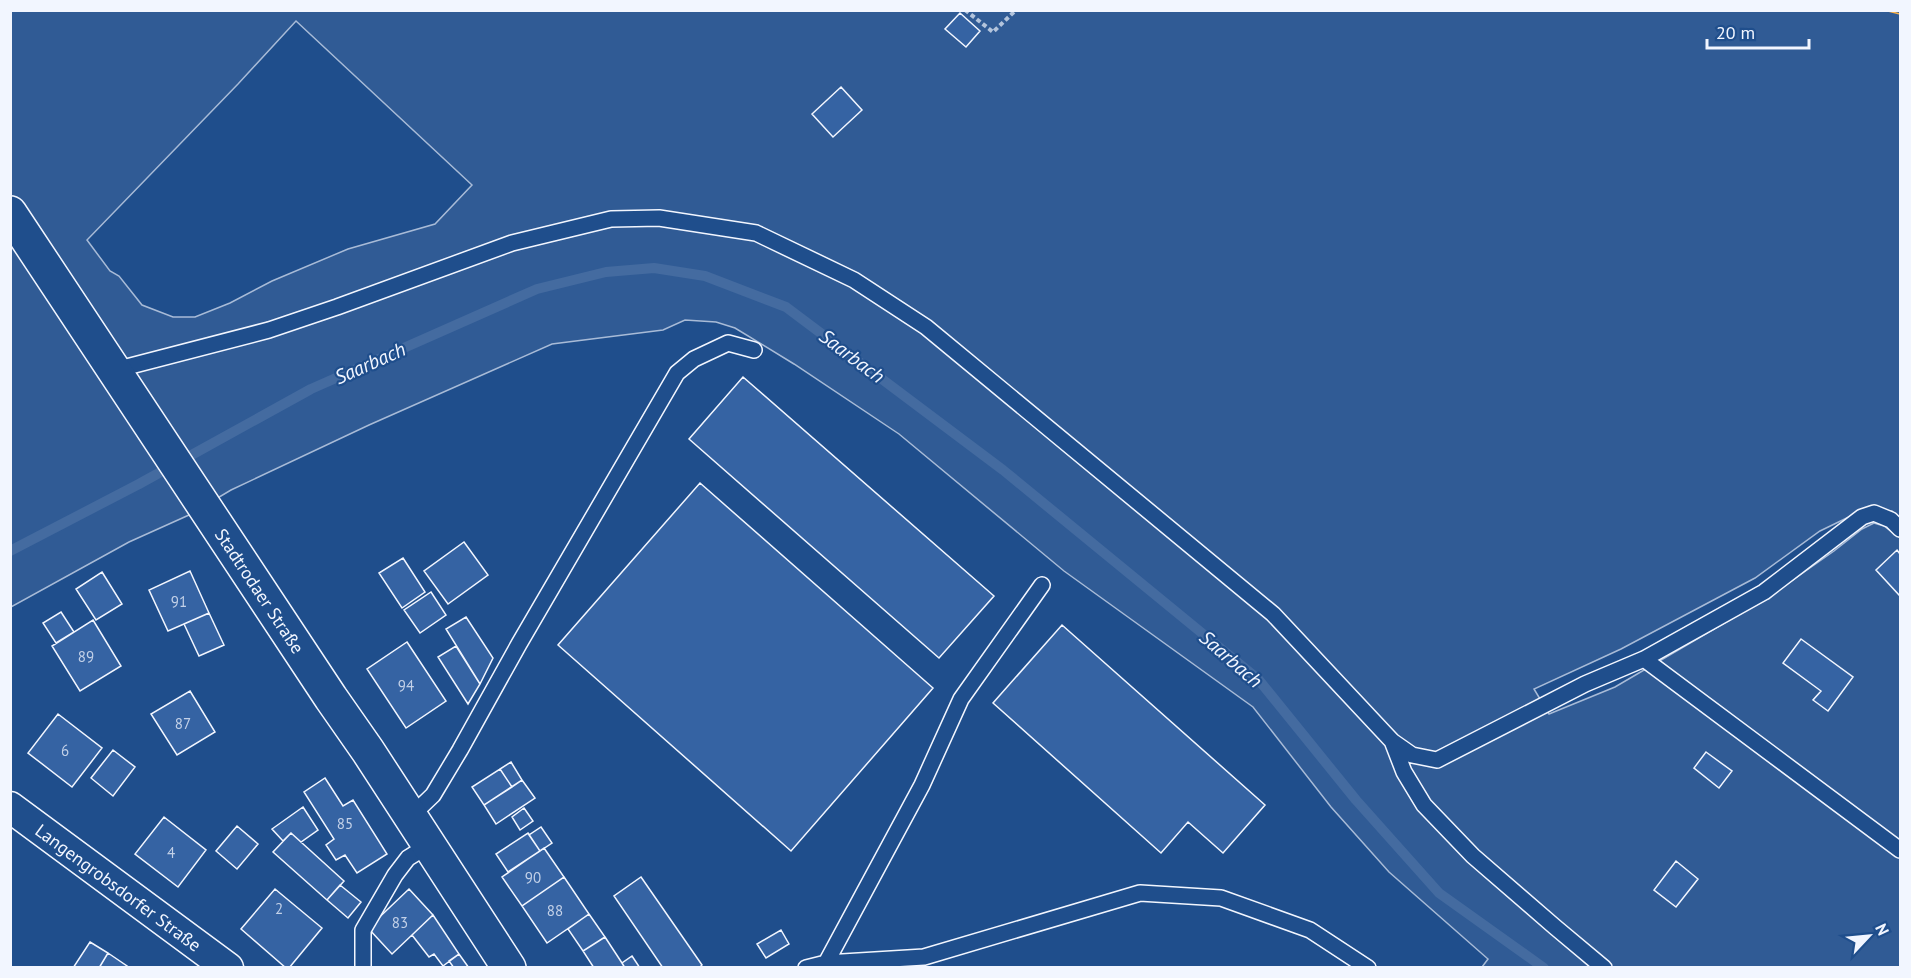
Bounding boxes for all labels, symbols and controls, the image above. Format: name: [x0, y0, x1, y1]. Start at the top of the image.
scale bar: [1707, 12, 1809, 50]
text: 20 m: [1716, 21, 1755, 44]
water label: Saarbach: [814, 323, 890, 389]
water label: Saarbach: [330, 336, 410, 390]
street label: Stadtrodaer Straße: [210, 524, 310, 658]
house number: 91: [171, 592, 187, 611]
water label: Saarbach: [1194, 624, 1268, 694]
house number: 89: [78, 647, 94, 666]
house number: 94: [398, 676, 414, 695]
house number: 87: [175, 714, 191, 733]
house number: 6: [61, 741, 69, 760]
house number: 85: [337, 814, 353, 833]
street label: Langengrobsdorfer Straße: [31, 818, 206, 956]
house number: 4: [167, 843, 175, 862]
house number: 90: [525, 868, 541, 887]
house number: 2: [275, 899, 283, 918]
house number: 88: [547, 901, 563, 920]
north arrow: [1839, 906, 1899, 966]
house number: 83: [392, 913, 408, 932]
text: N: [1871, 920, 1894, 939]

